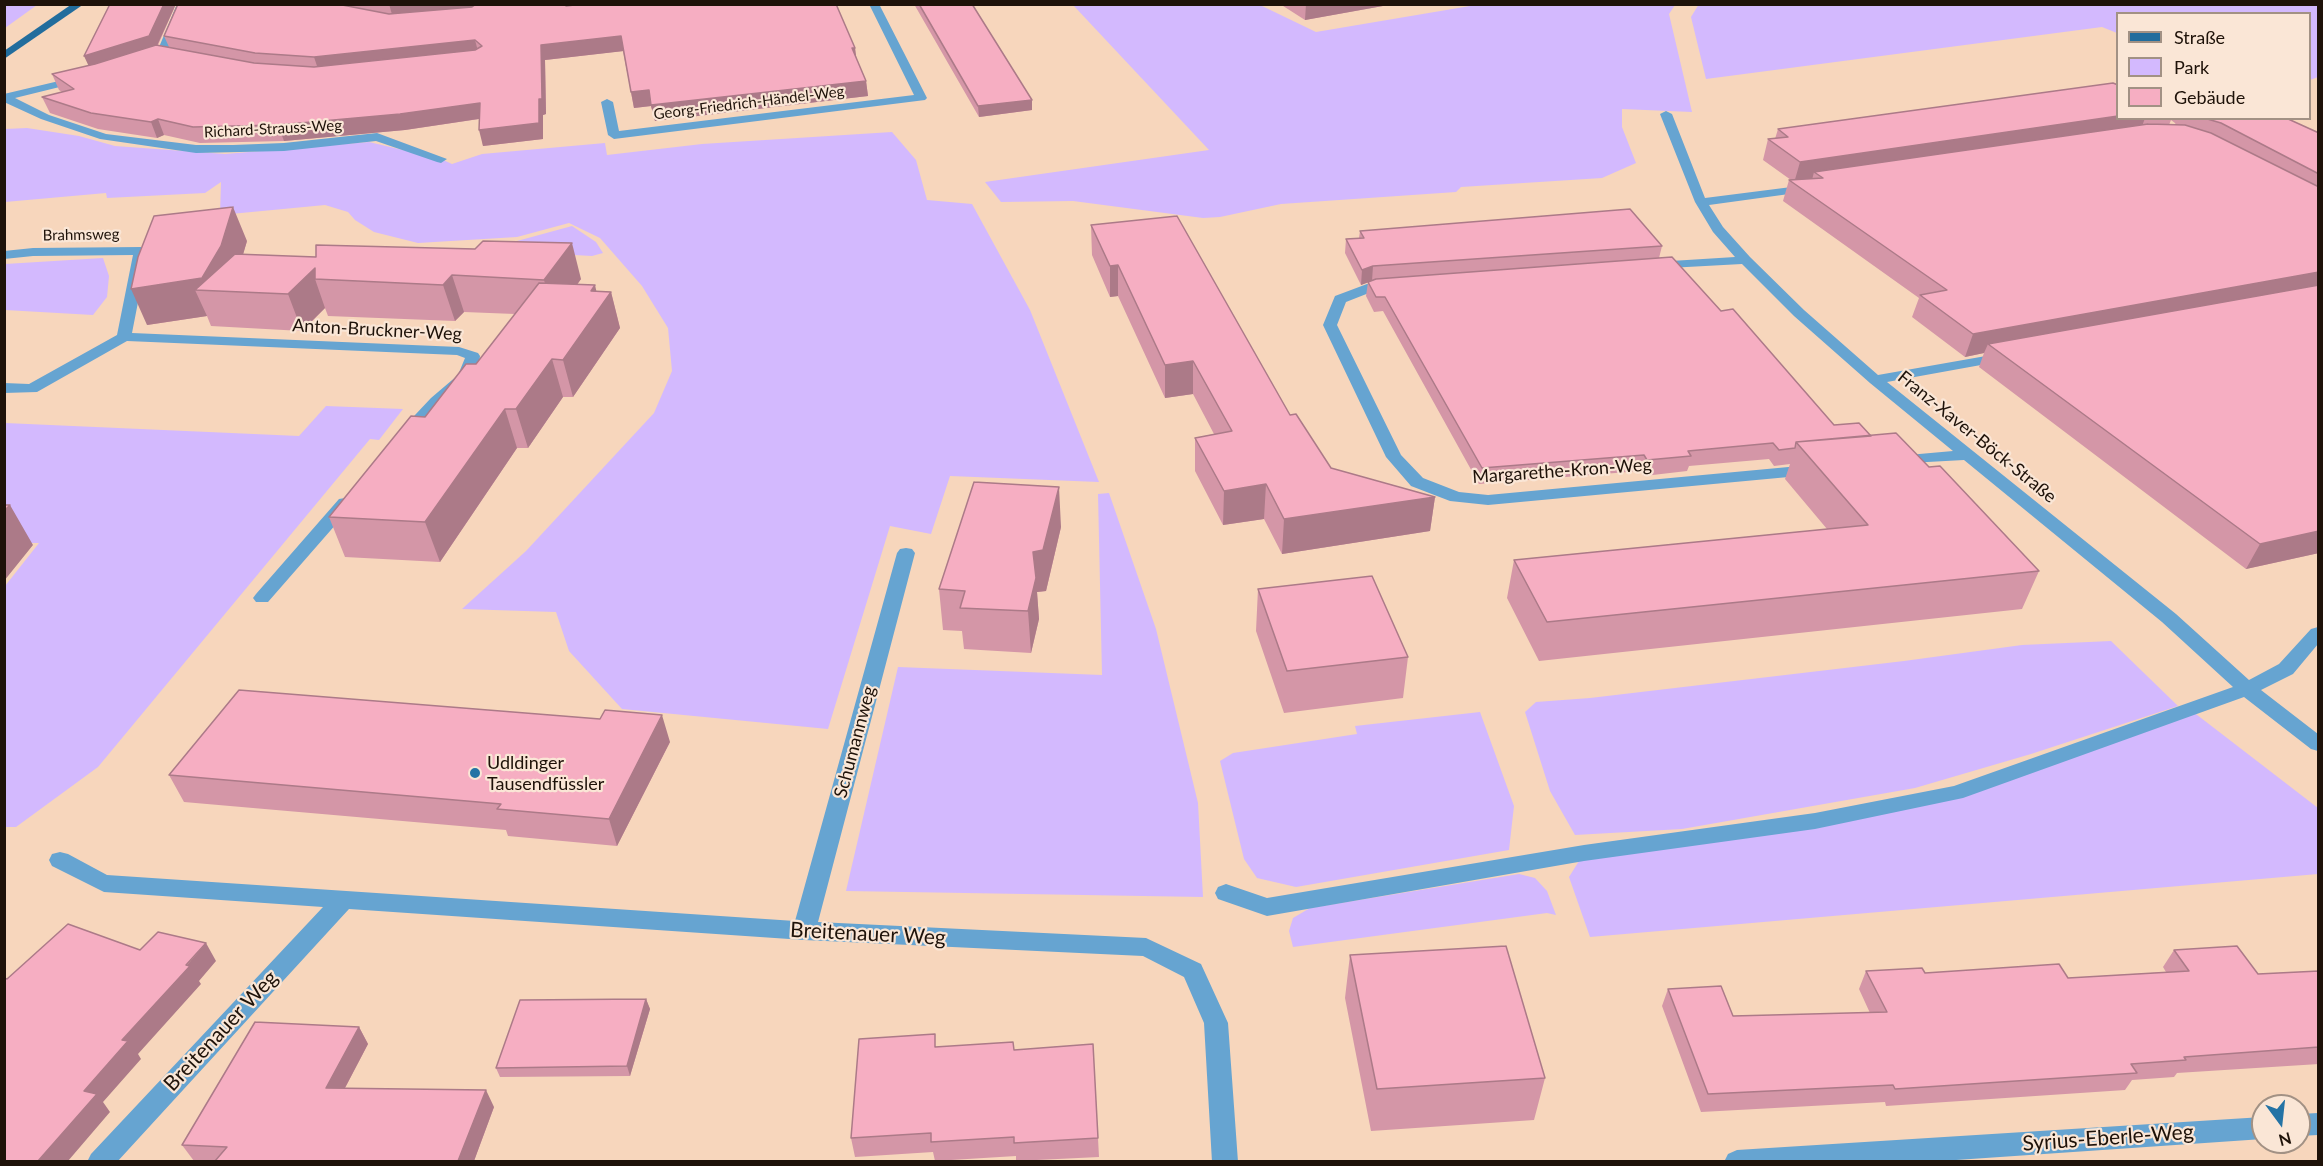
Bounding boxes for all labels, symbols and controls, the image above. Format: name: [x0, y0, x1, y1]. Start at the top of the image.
legend: [2116, 12, 2311, 120]
text: Straße: [2174, 26, 2225, 48]
text: Park: [2174, 56, 2209, 78]
street label: Georg-Friedrich-Händel-Weg: [653, 82, 845, 124]
text: Gebäude: [2174, 86, 2245, 108]
street label: Richard-Strauss-Weg: [204, 116, 342, 142]
street label: Brahmsweg: [42, 225, 120, 245]
street label: Anton-Bruckner-Weg: [292, 315, 462, 345]
street label: Franz-Xaver-Böck-Straße: [1893, 366, 2061, 508]
street label: Margarethe-Kron-Weg: [1472, 454, 1652, 488]
street label: Schumannweg: [830, 684, 880, 800]
place label: Udldinger Tausendfüssler: [487, 752, 604, 795]
marker: Udldinger Tausendfüssler: [468, 766, 482, 780]
street label: Breitenauer Weg: [790, 917, 946, 951]
street label: Breitenauer Weg: [159, 965, 283, 1097]
north arrow: [2251, 1094, 2311, 1154]
street label: Syrius-Eberle-Weg: [2022, 1119, 2194, 1157]
text: N: [2277, 1129, 2294, 1151]

